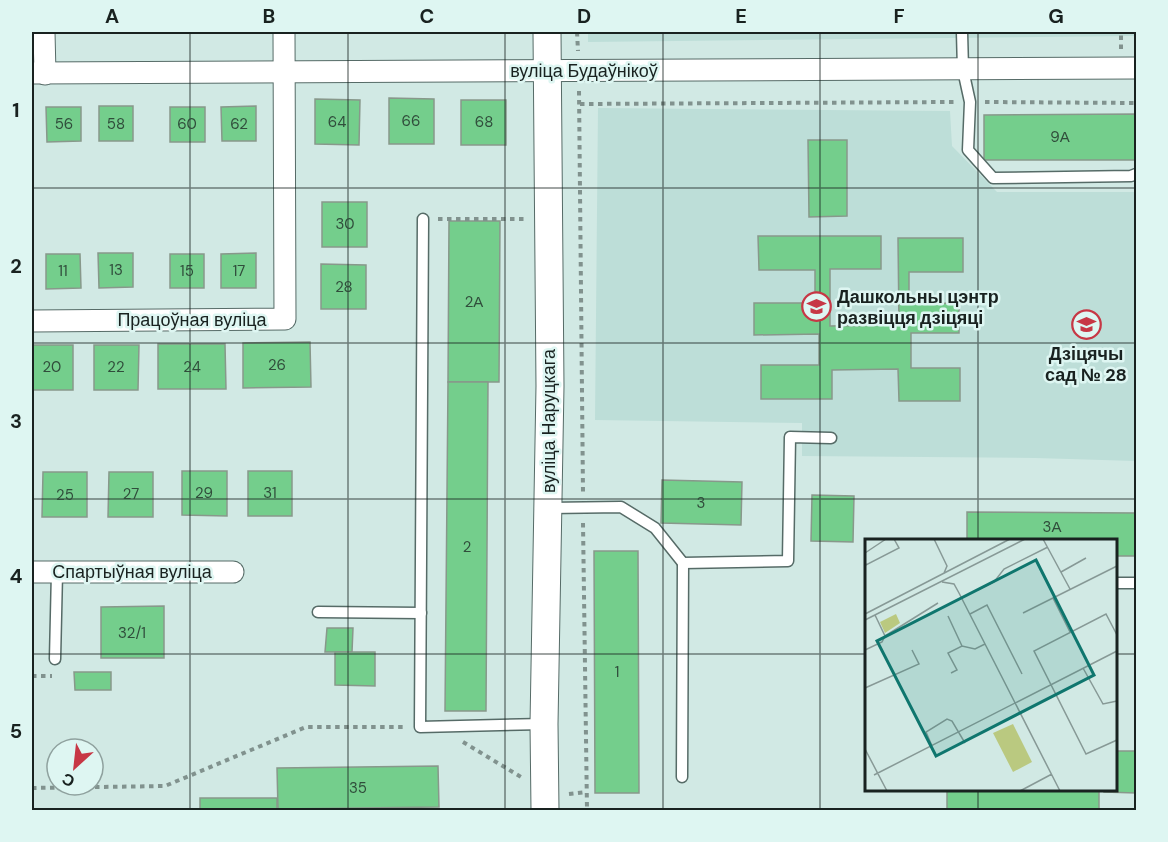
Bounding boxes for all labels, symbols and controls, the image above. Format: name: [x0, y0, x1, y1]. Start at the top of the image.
text: A: [105, 3, 119, 29]
text: B: [263, 3, 275, 29]
text: C: [420, 3, 434, 29]
text: D: [577, 3, 591, 29]
text: E: [735, 3, 747, 29]
text: F: [893, 3, 905, 29]
text: G: [1048, 3, 1064, 29]
street label: вуліца Будаўнікоў: [510, 59, 658, 83]
text: 1: [12, 97, 20, 123]
house number: 66: [402, 111, 420, 131]
house number: 64: [328, 112, 346, 132]
house number: 68: [475, 112, 493, 132]
house number: 56: [55, 114, 73, 134]
house number: 58: [107, 114, 125, 134]
house number: 60: [177, 114, 197, 134]
house number: 62: [230, 114, 248, 134]
house number: 9А: [1050, 127, 1070, 147]
house number: 30: [335, 214, 355, 234]
text: 2: [10, 253, 22, 279]
house number: 13: [109, 260, 123, 280]
house number: 11: [58, 261, 68, 281]
house number: 15: [180, 261, 194, 281]
house number: 17: [233, 261, 245, 281]
house number: 28: [335, 277, 353, 297]
place label: Дашкольны цэнтр развіцця дзіцяці: [837, 285, 999, 330]
school or university icon: Дашкольны цэнтр развіцця дзіцяці: [800, 291, 832, 323]
house number: 2А: [465, 292, 483, 312]
street label: Працоўная вуліца: [117, 308, 268, 332]
school or university icon: Дзіцячы сад № 28: [1070, 309, 1102, 341]
place label: Дзіцячы сад № 28: [1045, 342, 1127, 387]
street label: вуліца Наруцкага: [537, 348, 561, 493]
house number: 26: [268, 355, 286, 375]
house number: 20: [43, 357, 61, 377]
house number: 22: [107, 357, 125, 377]
house number: 24: [183, 357, 201, 377]
text: 3: [10, 408, 22, 434]
house number: 29: [195, 483, 213, 503]
house number: 31: [263, 483, 277, 503]
house number: 27: [123, 484, 139, 504]
house number: 25: [56, 485, 74, 505]
house number: 3: [697, 493, 705, 513]
house number: 3А: [1043, 517, 1061, 537]
house number: 2: [463, 537, 471, 557]
inset map: [865, 539, 1117, 791]
street label: Спартыўная вуліца: [52, 560, 213, 584]
text: 4: [10, 563, 23, 589]
house number: 32/1: [118, 623, 146, 643]
house number: 1: [615, 662, 619, 682]
text: 5: [10, 718, 22, 744]
north arrow: [45, 737, 105, 797]
text: С: [58, 768, 78, 792]
house number: 35: [349, 778, 367, 798]

